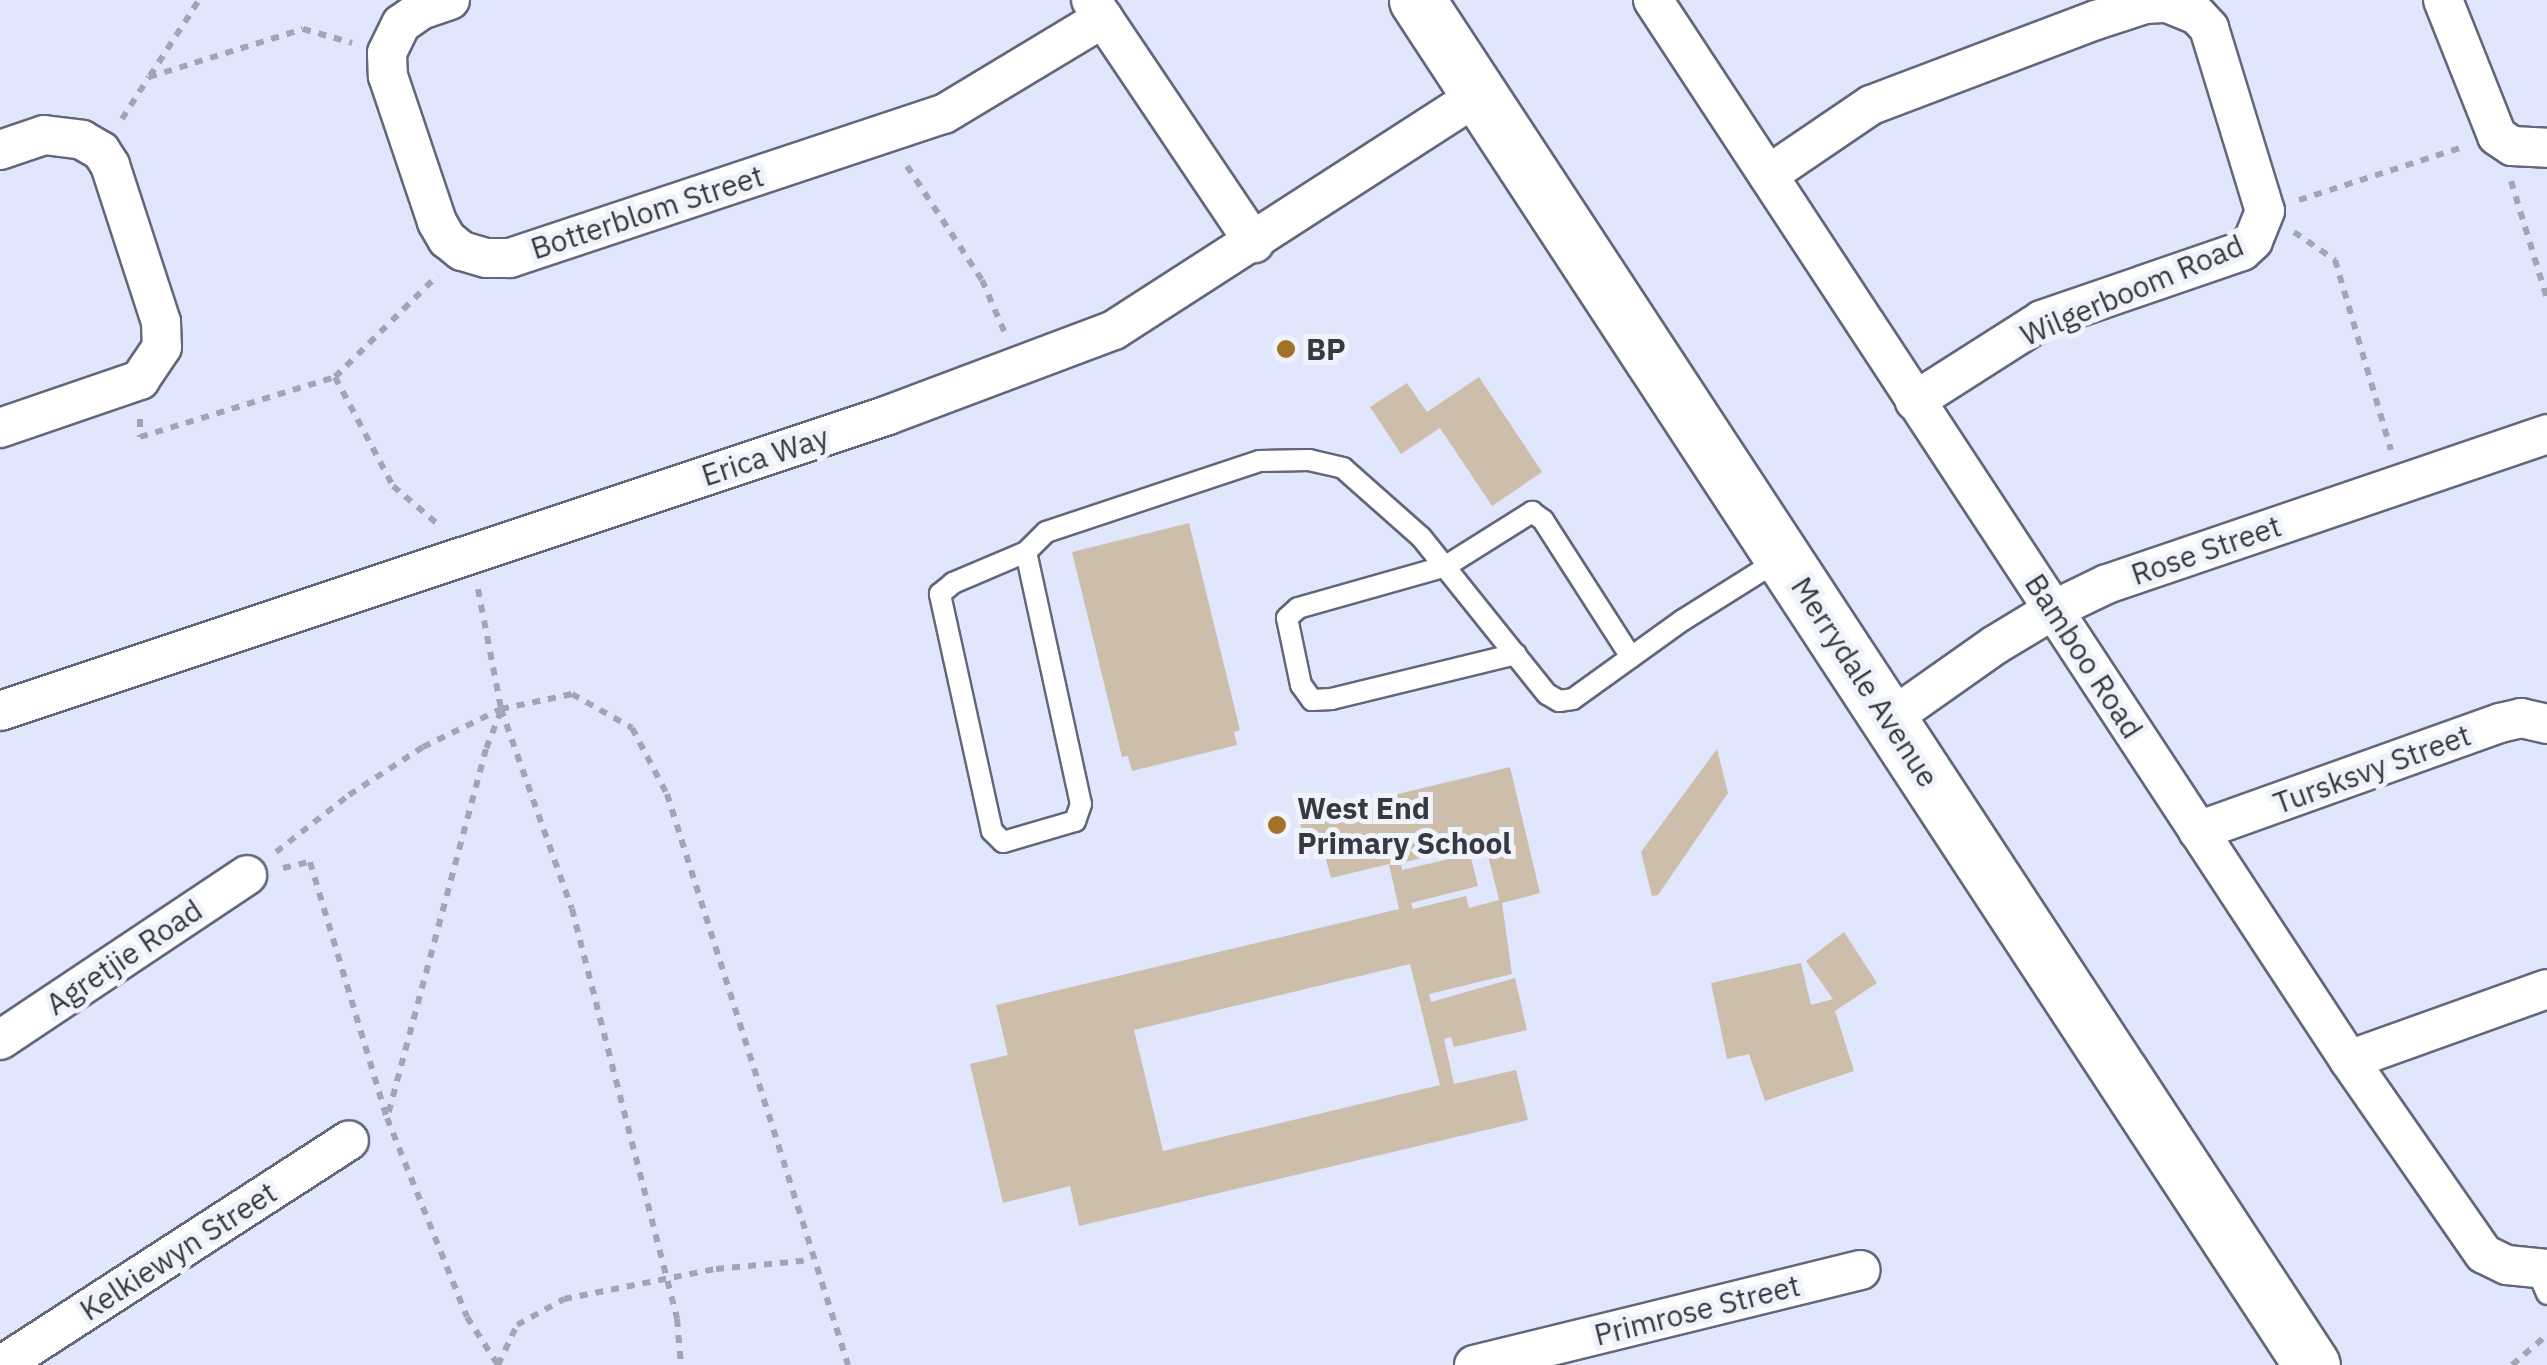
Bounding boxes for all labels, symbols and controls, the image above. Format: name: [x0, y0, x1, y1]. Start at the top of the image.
street label: Botterblom Street: [526, 157, 768, 267]
street label: Wilgerboom Road: [2015, 227, 2249, 353]
place label: BP: [1306, 331, 1346, 367]
marker: BP: [1275, 338, 1297, 360]
street label: Erica Way: [697, 419, 833, 493]
street label: Rose Street: [2126, 508, 2286, 592]
street label: Bamboo Road: [2017, 567, 2151, 745]
street label: Merrydale Avenue: [1784, 570, 1946, 794]
street label: Tursksvy Street: [2269, 717, 2475, 821]
place label: West End Primary School: [1297, 790, 1511, 860]
marker: West End Primary School: [1266, 814, 1288, 836]
street label: Agretjie Road: [39, 892, 209, 1022]
street label: Kelkiewyn Street: [73, 1174, 283, 1328]
street label: Primrose Street: [1590, 1267, 1804, 1353]

